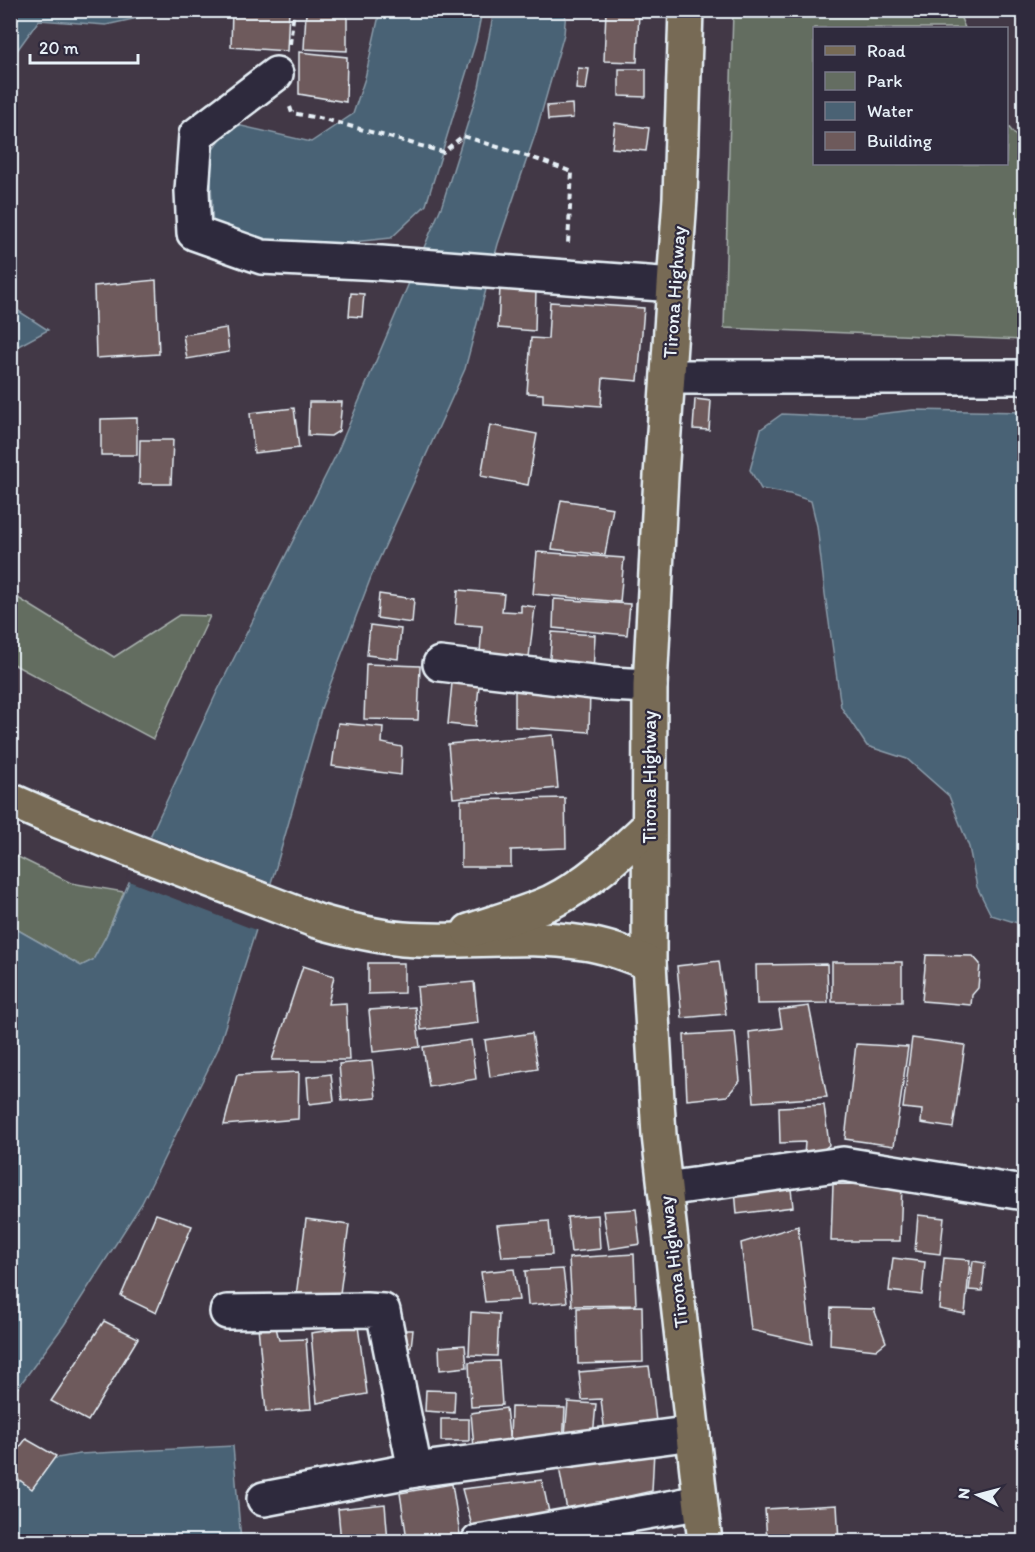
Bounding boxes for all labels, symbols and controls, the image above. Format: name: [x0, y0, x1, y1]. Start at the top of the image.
scale bar: [30, 27, 138, 65]
legend: [813, 27, 1008, 165]
text: 20 m: [39, 37, 79, 59]
text: Road: [867, 40, 906, 62]
text: Park: [867, 70, 902, 92]
text: Water: [867, 100, 913, 122]
text: Building: [867, 130, 933, 152]
street label: Tirona Highway: [657, 224, 691, 359]
street label: Tirona Highway: [637, 710, 661, 843]
street label: Tirona Highway: [653, 1194, 693, 1329]
north arrow: [948, 1465, 1008, 1525]
text: N: [954, 1487, 974, 1500]

